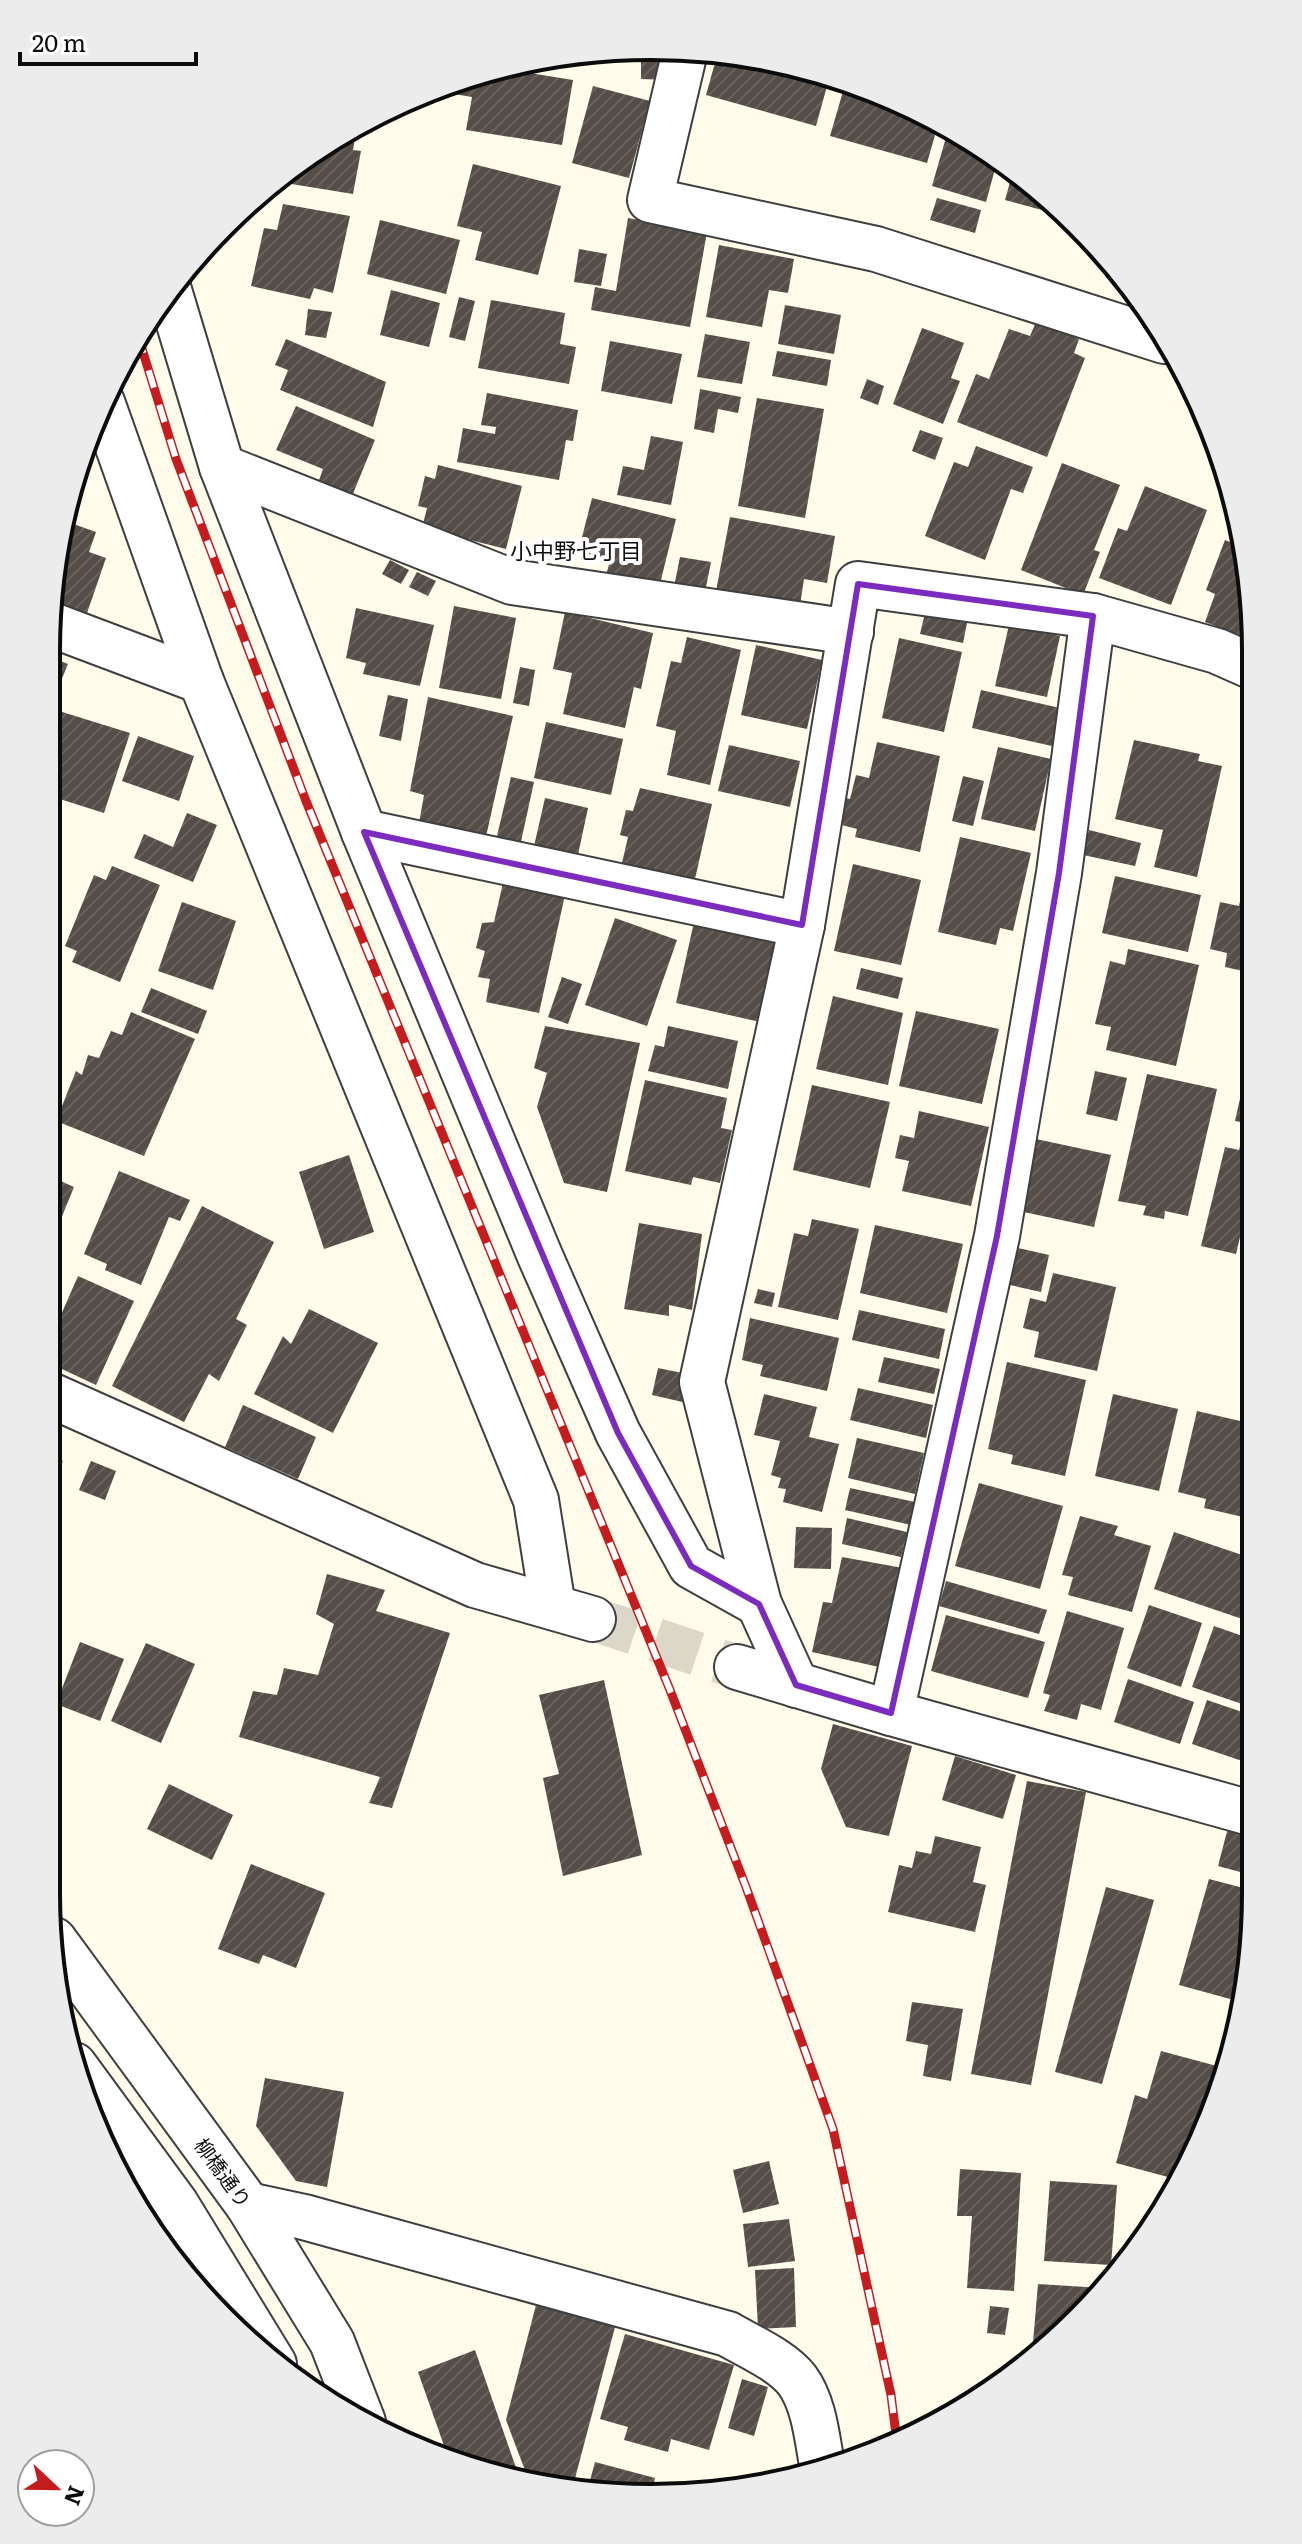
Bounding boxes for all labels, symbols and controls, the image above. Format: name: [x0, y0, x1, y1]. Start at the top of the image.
scale bar: [20, 16, 196, 66]
text: 20 m: [32, 24, 86, 59]
district label: 小中野七丁目: [510, 533, 642, 566]
street label: 柳橋通り: [188, 2131, 260, 2213]
north arrow: [16, 2448, 96, 2528]
text: N: [57, 2481, 95, 2511]

